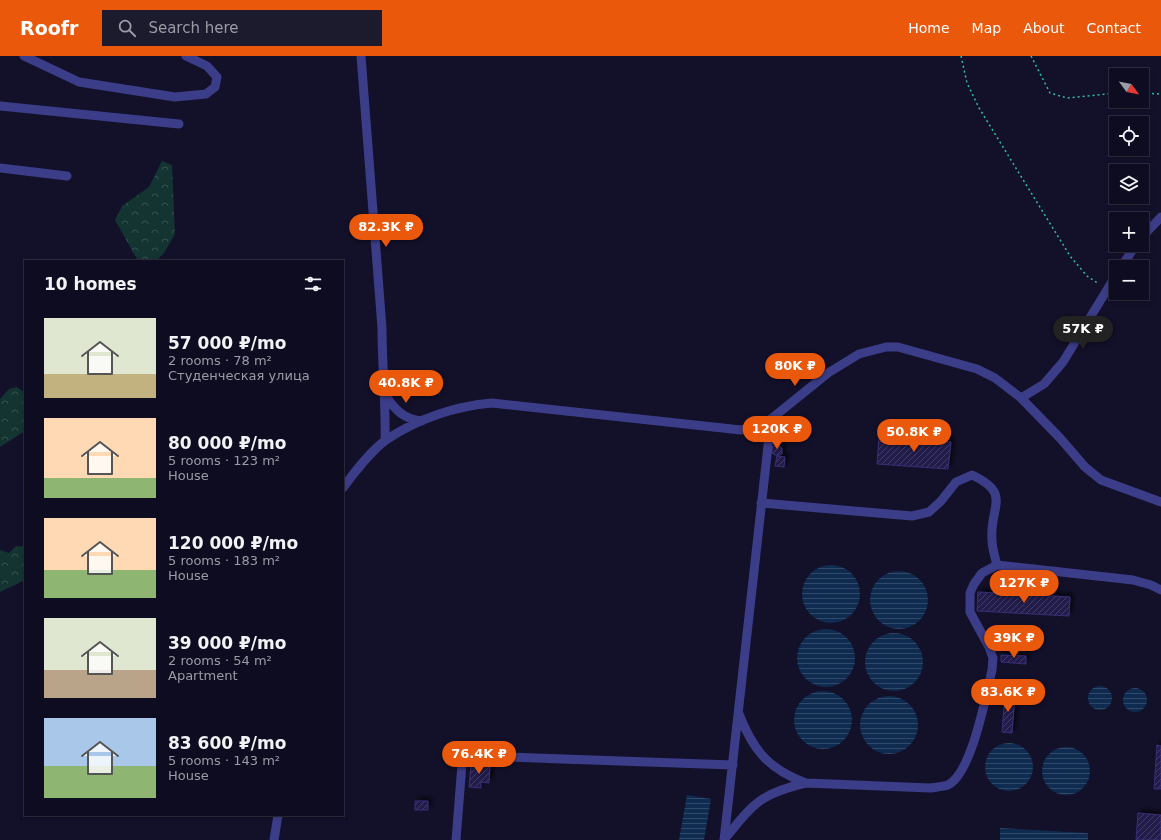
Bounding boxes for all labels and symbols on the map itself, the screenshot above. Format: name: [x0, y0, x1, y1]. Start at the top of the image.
north arrow: [1109, 68, 1149, 108]
pin: 82.3K ₽: [349, 214, 423, 248]
pin: 57K ₽: [1055, 316, 1111, 350]
pin: 80K ₽: [767, 353, 823, 387]
pin: 40.8K ₽: [369, 370, 443, 404]
pin: 120K ₽: [744, 416, 810, 450]
pin: 50.8K ₽: [877, 419, 951, 453]
pin: 127K ₽: [991, 570, 1057, 604]
pin: 39K ₽: [986, 625, 1042, 659]
pin: 83.6K ₽: [971, 679, 1045, 713]
pin: 76.4K ₽: [442, 741, 516, 775]

